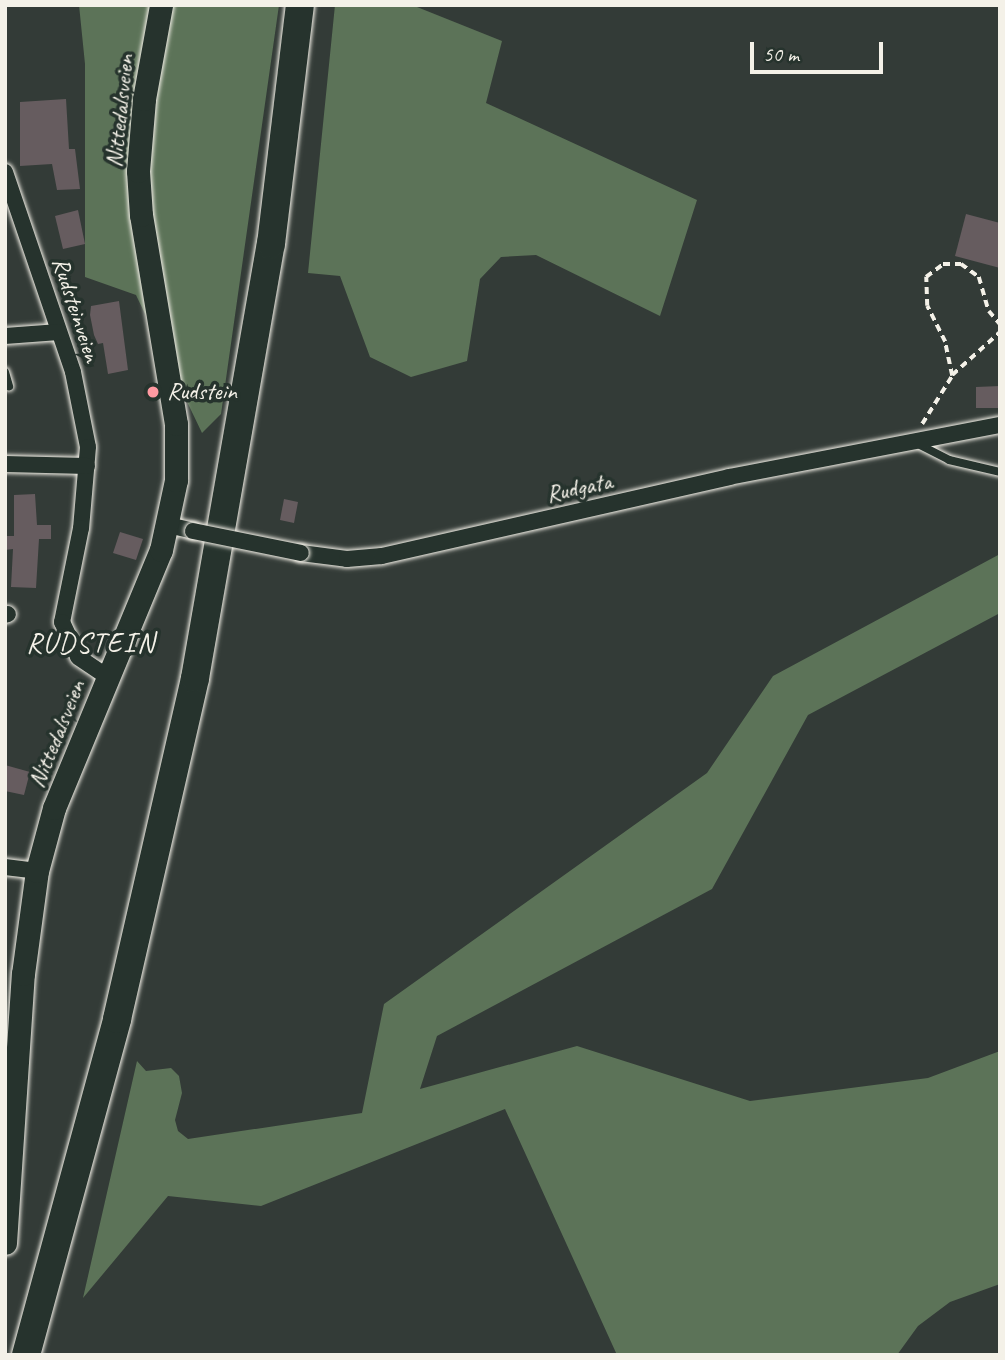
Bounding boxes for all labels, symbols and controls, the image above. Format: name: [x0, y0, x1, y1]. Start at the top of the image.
scale bar: [753, 28, 886, 72]
text: 50 m: [763, 41, 799, 67]
street label: Nittedalsveien: [100, 53, 140, 169]
street label: Rudsteinveien: [46, 254, 106, 366]
place label: Rudstein: [167, 378, 237, 406]
marker: Rudstein: [145, 384, 161, 400]
street label: Rudgata: [543, 466, 615, 510]
district label: RUDSTEIN: [28, 626, 154, 660]
street label: Nittedalsveien: [22, 676, 92, 792]

